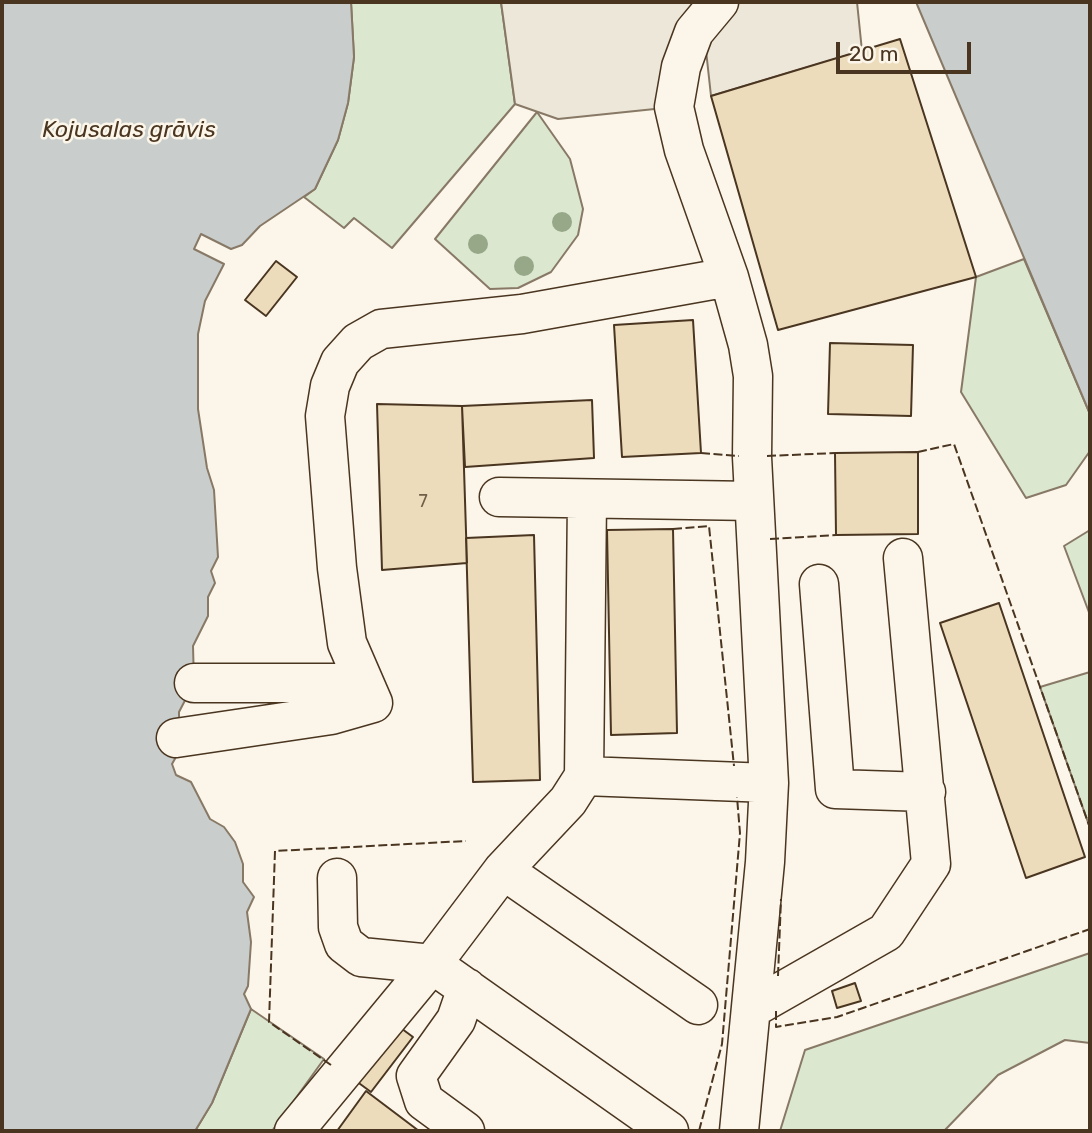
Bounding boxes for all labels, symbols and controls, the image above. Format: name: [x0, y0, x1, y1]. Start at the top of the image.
scale bar: [840, 28, 975, 72]
text: 20 m: [849, 41, 898, 66]
water label: Kojusalas grāvis: [42, 116, 216, 144]
house number: 7: [418, 491, 428, 513]

